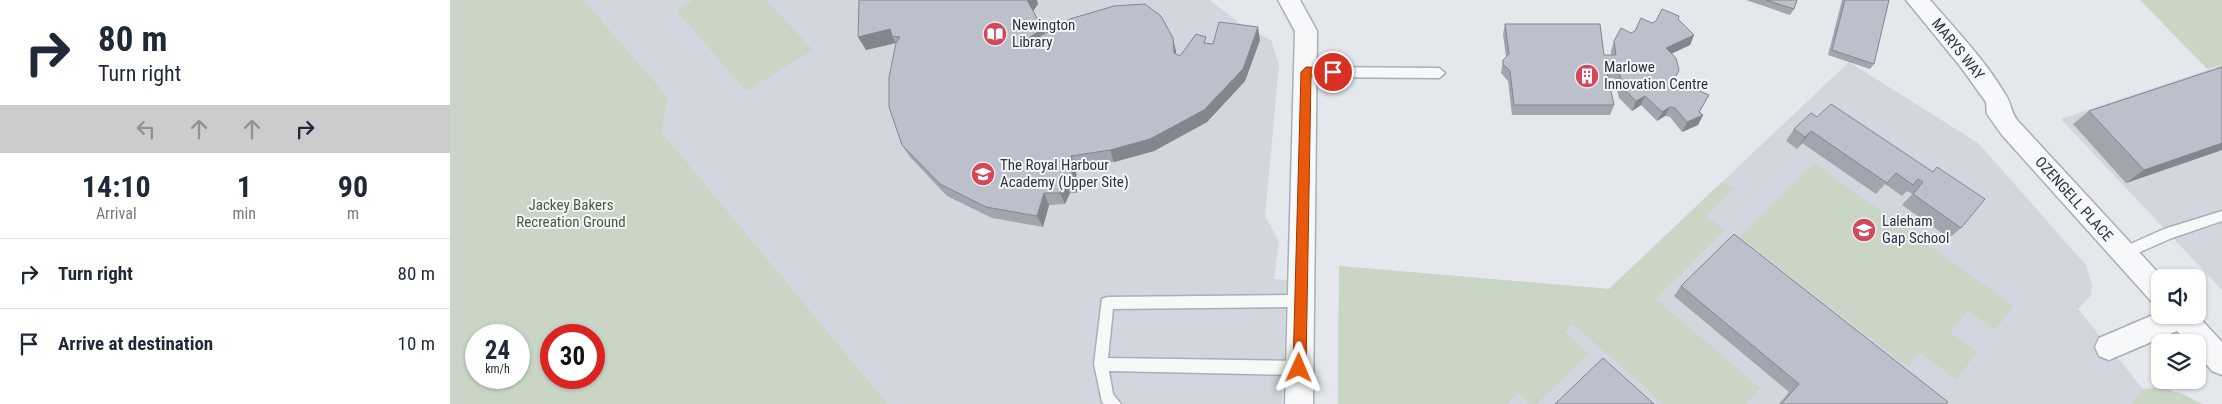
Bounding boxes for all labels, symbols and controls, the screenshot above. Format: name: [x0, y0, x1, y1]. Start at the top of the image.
street label: MARYS WAY: [1928, 15, 1988, 83]
place label: Newington Library: [1012, 16, 1075, 51]
text: 80 m: [98, 19, 167, 60]
icon: right: [15, 20, 80, 85]
library icon: Newington Library: [982, 21, 1008, 47]
pin: [1312, 51, 1354, 93]
icon: arrive: [1319, 58, 1347, 86]
place label: Marlowe Innovation Centre: [1604, 58, 1708, 93]
text: Turn right: [98, 61, 181, 86]
building icon: Marlowe Innovation Centre: [1574, 63, 1600, 89]
icon: left: [132, 115, 160, 143]
icon: ahead: [185, 115, 213, 143]
icon: ahead: [238, 115, 266, 143]
icon: right: [291, 115, 319, 143]
street label: OZENGELL PLACE: [2031, 153, 2117, 245]
place label: The Royal Harbour Academy (Upper Site): [1000, 156, 1129, 191]
school or university icon: The Royal Harbour Academy (Upper Site): [970, 161, 996, 187]
text: 14:10: [82, 169, 151, 204]
text: 1: [237, 169, 252, 204]
text: 90: [338, 169, 368, 204]
park label: Jackey Bakers Recreation Ground: [516, 196, 626, 231]
text: Arrival: [96, 204, 137, 223]
text: min: [233, 204, 256, 223]
text: m: [347, 204, 359, 223]
place label: Laleham Gap School: [1882, 212, 1949, 247]
school or university icon: Laleham Gap School: [1851, 217, 1877, 243]
icon: right: [15, 260, 43, 288]
text: Turn right: [58, 262, 133, 285]
text: 80 m: [398, 262, 435, 285]
map controls: [2151, 269, 2206, 389]
button: sound: [2151, 269, 2206, 324]
speed limit sign: 30: [540, 324, 605, 389]
icon: arrive: [15, 330, 43, 358]
text: Arrive at destination: [58, 332, 213, 355]
text: 10 m: [398, 332, 435, 355]
button: layers: [2151, 334, 2206, 389]
text: 24: [485, 336, 510, 365]
position arrow: [1272, 341, 1324, 393]
text: km/h: [485, 362, 510, 376]

